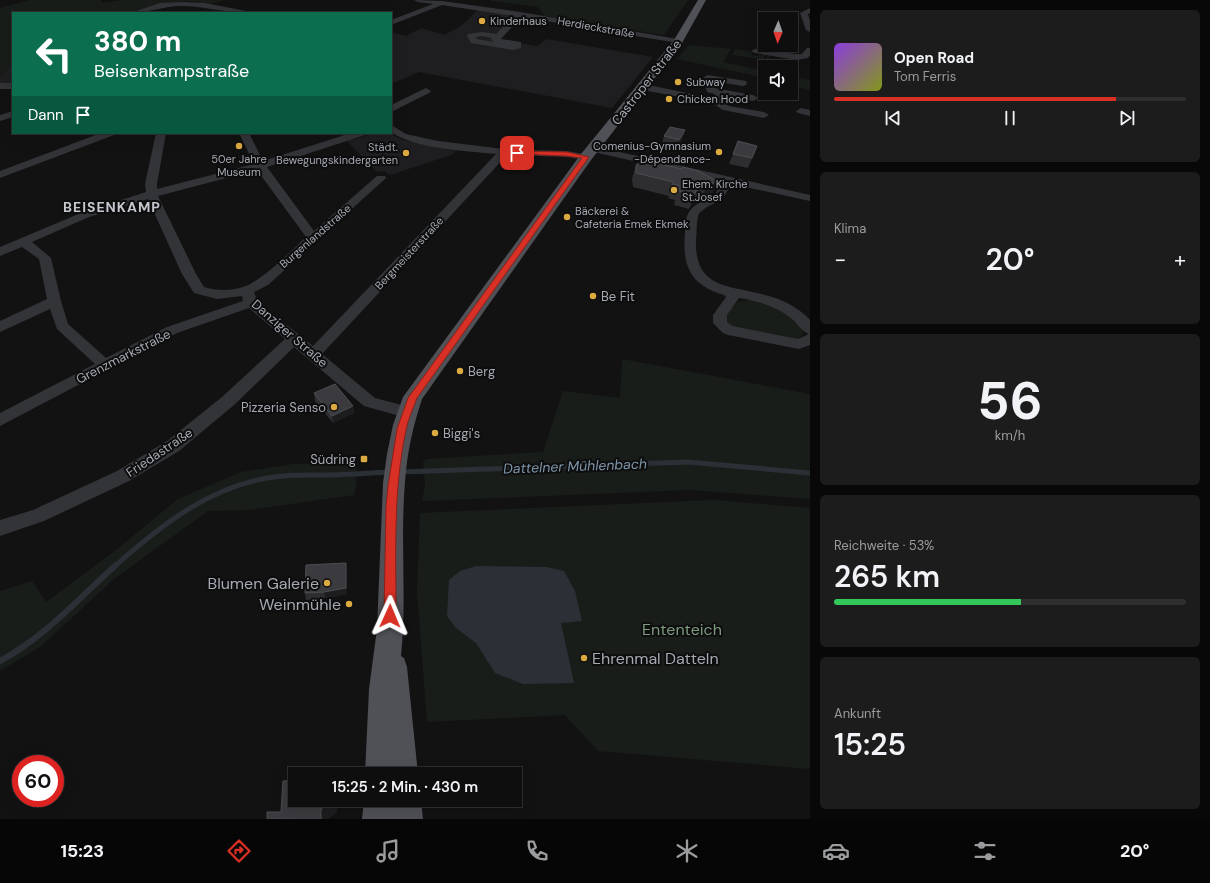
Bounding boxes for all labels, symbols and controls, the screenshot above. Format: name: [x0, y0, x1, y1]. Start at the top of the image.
north arrow: [758, 12, 798, 52]
map controls: [758, 12, 798, 100]
street label: Herdieckstraße: [556, 13, 636, 41]
place label: Kinderhaus: [490, 14, 547, 28]
marker: Kinderhaus: [477, 16, 487, 26]
text: 380 m: [94, 23, 181, 60]
icon: left: [28, 28, 80, 80]
street label: Castroper Straße: [608, 36, 685, 129]
text: Open Road: [894, 48, 974, 68]
text: Beisenkampstraße: [94, 59, 249, 83]
button: sound: [758, 60, 798, 100]
text: Tom Ferris: [894, 68, 956, 85]
place label: Subway: [686, 75, 726, 89]
marker: Subway: [673, 77, 683, 87]
place label: Chicken Hood: [677, 92, 748, 106]
marker: Chicken Hood: [664, 94, 674, 104]
icon: arrive: [72, 104, 94, 126]
text: Dann: [28, 105, 64, 125]
icon: previous: [882, 107, 904, 129]
icon: pause: [999, 107, 1021, 129]
icon: next: [1116, 107, 1138, 129]
pin: [500, 136, 534, 170]
place label: Comenius-Gymnasium -Dépendance-: [593, 139, 711, 166]
place label: Städt. Bewegungskindergarten: [276, 140, 398, 167]
marker: 50er Jahre Museum: [234, 141, 244, 151]
icon: arrive: [506, 142, 528, 164]
marker: Comenius-Gymnasium -Dépendance-: [714, 147, 724, 157]
marker: Städt. Bewegungskindergarten: [401, 148, 411, 158]
place label: 50er Jahre Museum: [211, 152, 267, 179]
place label: Ehem. Kirche St.Josef: [682, 177, 747, 204]
marker: Ehem. Kirche St.Josef: [669, 185, 679, 195]
district label: BEISENKAMP: [63, 198, 161, 216]
street label: Burgenlandstraße: [276, 201, 354, 271]
place label: Bäckerei & Cafeteria Emek Ekmek: [575, 204, 689, 231]
marker: Bäckerei & Cafeteria Emek Ekmek: [562, 212, 572, 222]
street label: Bergmeisterstraße: [372, 214, 446, 292]
text: Klima: [834, 220, 866, 237]
text: 20°: [986, 240, 1034, 279]
text: −: [834, 245, 846, 274]
text: +: [1174, 245, 1186, 274]
place label: Be Fit: [601, 288, 635, 305]
marker: Be Fit: [588, 291, 598, 301]
street label: Danziger Straße: [248, 296, 331, 371]
street label: Grenzmarkstraße: [73, 325, 173, 388]
place label: Berg: [468, 363, 495, 380]
marker: Berg: [455, 366, 465, 376]
text: 56: [977, 367, 1043, 435]
place label: Pizzeria Senso: [241, 399, 326, 416]
marker: Pizzeria Senso: [329, 402, 339, 412]
street label: Friedastraße: [123, 424, 196, 481]
place label: Biggi's: [443, 425, 480, 442]
text: km/h: [995, 427, 1025, 444]
marker: Biggi's: [430, 428, 440, 438]
place label: Südring: [310, 451, 356, 468]
marker: Südring: [359, 454, 369, 464]
water label: Dattelner Mühlenbach: [503, 454, 647, 478]
text: Reichweite · 53%: [834, 537, 934, 554]
text: 265 km: [834, 557, 940, 596]
place label: Blumen Galerie: [207, 573, 319, 594]
marker: Blumen Galerie: [322, 578, 332, 588]
place label: Weinmühle: [259, 594, 341, 615]
position arrow: [369, 595, 411, 637]
marker: Weinmühle: [344, 599, 354, 609]
park label: Ententeich: [642, 619, 722, 640]
place label: Ehrenmal Datteln: [592, 648, 719, 669]
marker: Ehrenmal Datteln: [579, 653, 589, 663]
text: Ankunft: [834, 705, 881, 722]
text: 15:25: [834, 725, 906, 764]
speed limit sign: 60: [12, 755, 64, 807]
text: 15:25 · 2 Min. · 430 m: [332, 777, 478, 797]
icon: directions: [225, 837, 253, 865]
icon: music: [374, 837, 402, 865]
icon: phone: [523, 837, 551, 865]
icon: climate: [673, 837, 701, 865]
icon: car: [822, 837, 850, 865]
icon: filters: [971, 837, 999, 865]
text: 15:23: [61, 839, 104, 863]
text: 20°: [1120, 839, 1149, 863]

